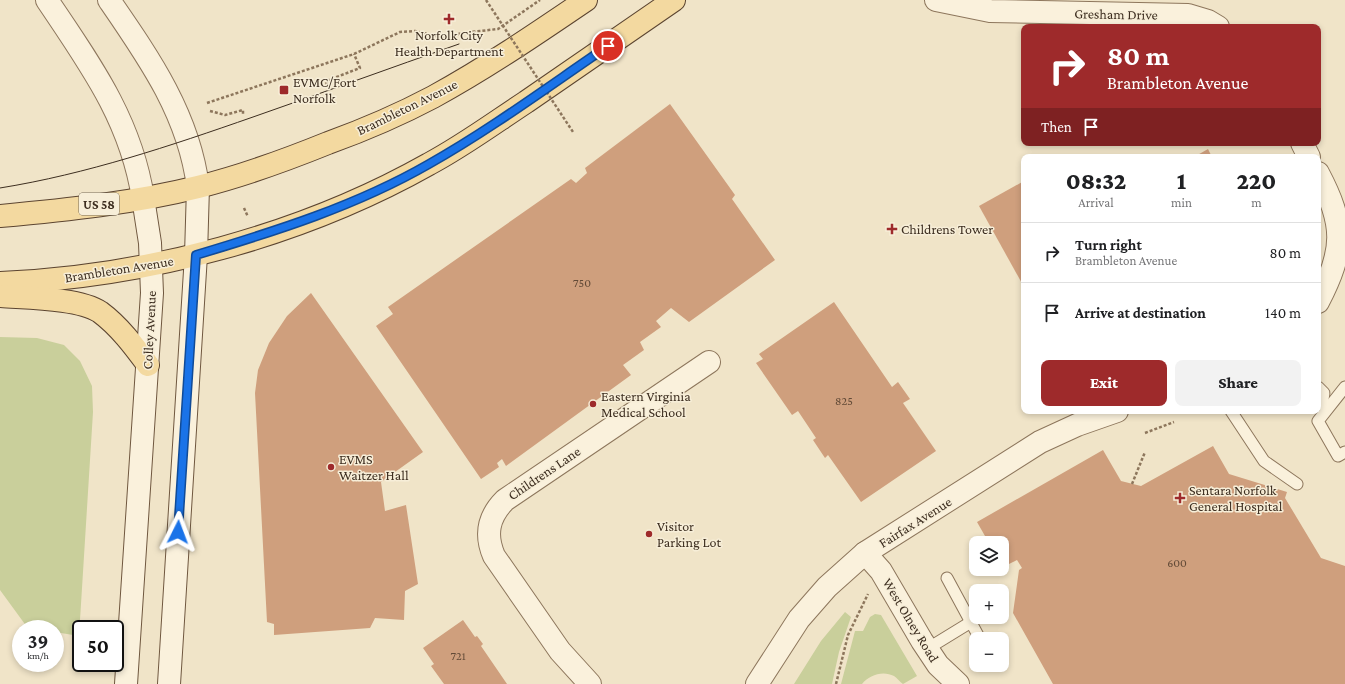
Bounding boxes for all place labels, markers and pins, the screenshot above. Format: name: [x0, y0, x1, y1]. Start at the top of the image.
marker: Norfolk City Health Department: [443, 13, 455, 25]
place label: Norfolk City Health Department: [395, 27, 504, 59]
pin: [591, 29, 625, 63]
place label: EVMC/Fort Norfolk: [293, 74, 357, 106]
marker: EVMC/Fort Norfolk: [278, 84, 290, 96]
place label: Childrens Tower: [901, 221, 993, 237]
marker: Childrens Tower: [886, 223, 898, 235]
place label: Eastern Virginia Medical School: [601, 388, 691, 420]
marker: Eastern Virginia Medical School: [588, 399, 598, 409]
place label: EVMS Waitzer Hall: [339, 451, 409, 483]
marker: EVMS Waitzer Hall: [326, 462, 336, 472]
place label: Sentara Norfolk General Hospital: [1189, 482, 1283, 514]
marker: Sentara Norfolk General Hospital: [1174, 492, 1186, 504]
place label: Visitor Parking Lot: [657, 518, 721, 550]
marker: Visitor Parking Lot: [644, 529, 654, 539]

